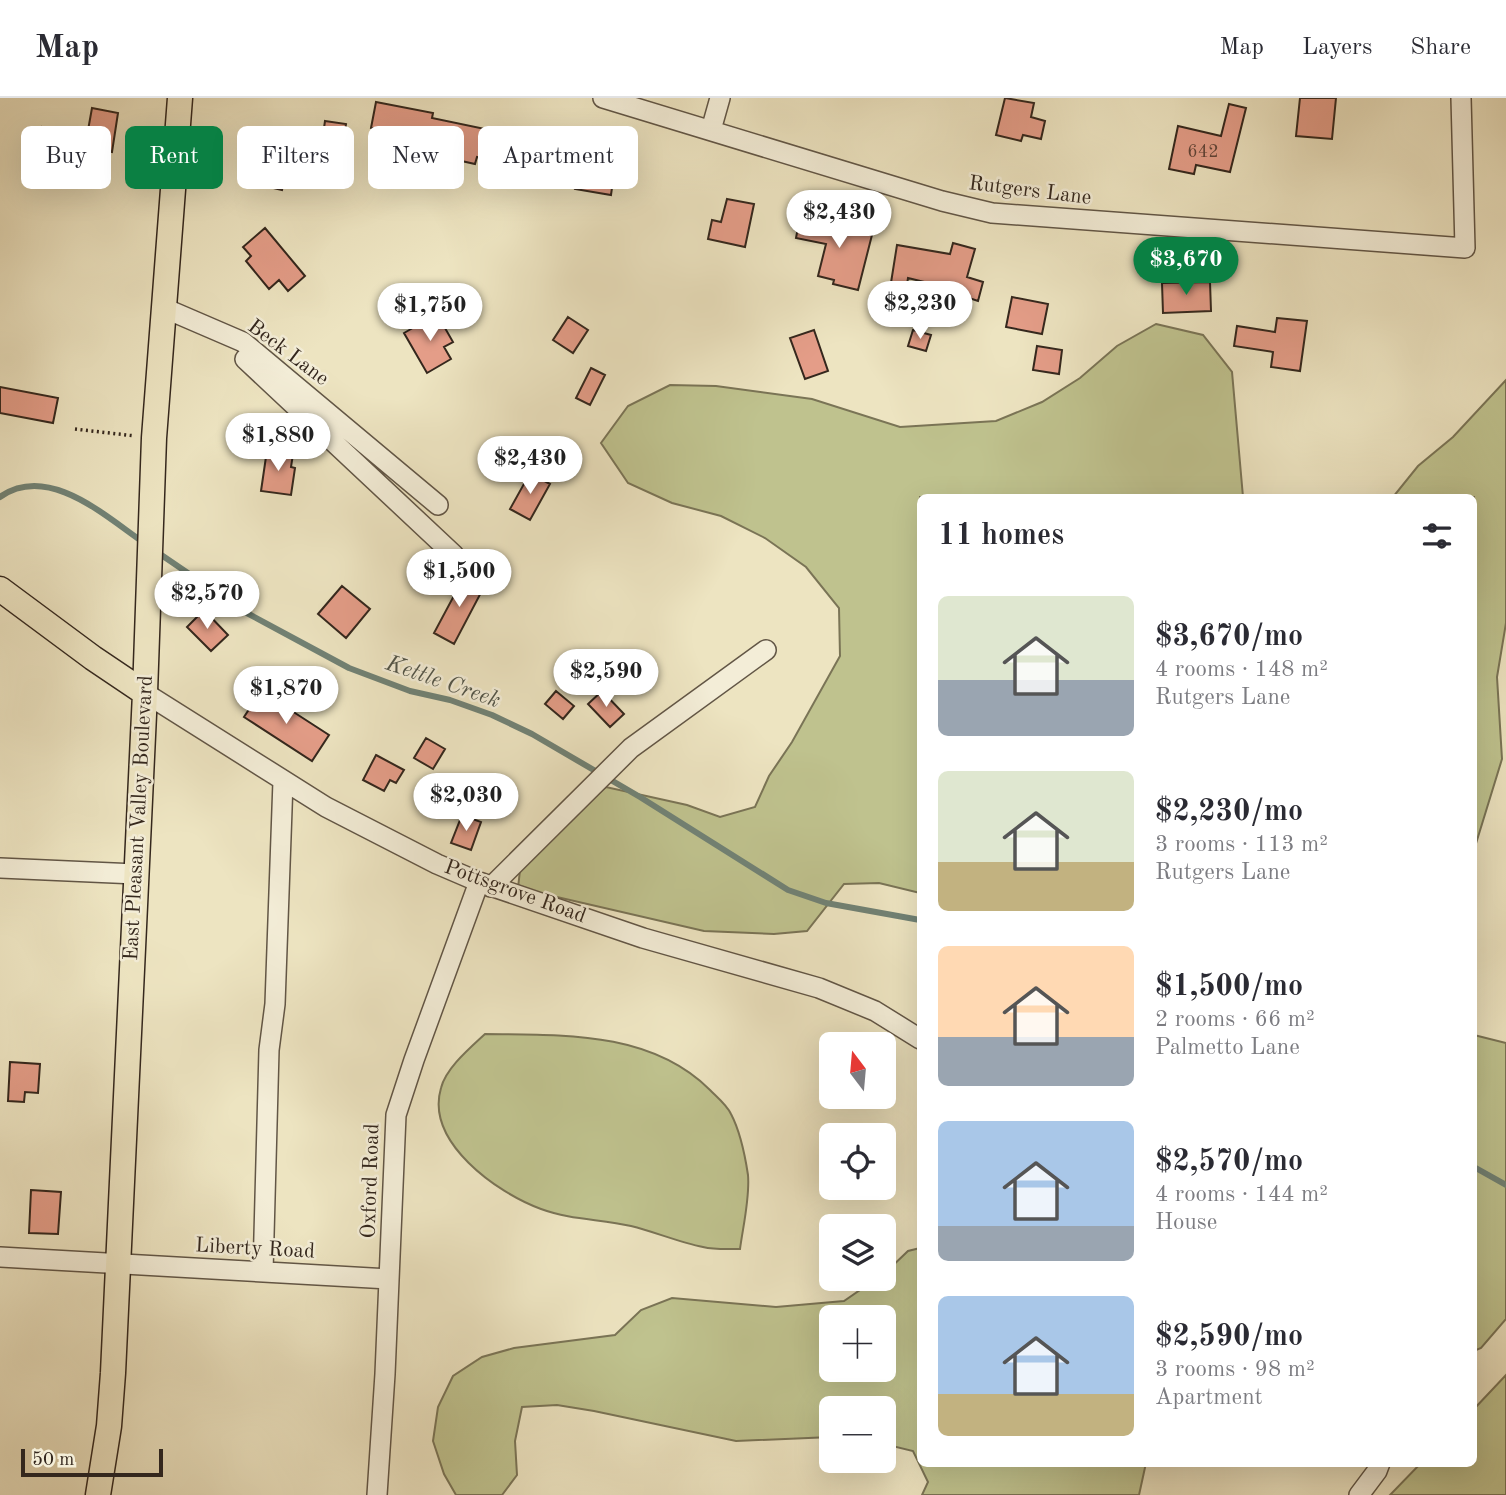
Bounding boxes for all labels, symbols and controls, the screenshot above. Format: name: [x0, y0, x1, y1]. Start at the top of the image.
text: Map: [35, 32, 99, 65]
text: Map: [1220, 36, 1264, 60]
text: Layers: [1302, 36, 1372, 60]
text: Share: [1410, 36, 1471, 60]
chip: Buy: [21, 126, 111, 189]
chip: Rent: [125, 126, 223, 189]
chip: Filters: [237, 126, 354, 189]
chip: New: [368, 126, 464, 189]
chip: Apartment: [478, 126, 638, 189]
house number: 642: [1187, 143, 1219, 161]
street label: Rutgers Lane: [967, 173, 1093, 209]
pin: $2,430: [782, 190, 896, 250]
text: $2,430: [802, 201, 876, 224]
pin: $3,670: [1129, 238, 1243, 297]
text: $3,670: [1149, 248, 1223, 271]
pin: $2,230: [863, 282, 977, 341]
pin: $1,750: [373, 284, 487, 343]
text: $2,230: [883, 292, 957, 315]
text: $1,750: [393, 294, 467, 317]
street label: Beck Lane: [244, 316, 332, 390]
pin: $1,880: [221, 414, 335, 473]
text: $1,880: [241, 424, 315, 447]
pin: $2,430: [473, 436, 587, 496]
text: $2,430: [493, 447, 567, 470]
icon: filters: [1418, 517, 1456, 555]
text: 11 homes: [938, 521, 1064, 551]
pin: $1,500: [402, 550, 516, 609]
text: $1,500: [422, 560, 496, 583]
pin: $2,570: [150, 572, 264, 631]
text: $2,570: [170, 582, 244, 605]
text: $3,670/mo: [1155, 622, 1303, 652]
icon: home: [994, 624, 1078, 708]
pin: $2,590: [549, 650, 663, 709]
water label: Kettle Creek: [382, 651, 503, 712]
text: 4 rooms · 148 m²: [1155, 658, 1328, 681]
text: $2,590: [569, 660, 643, 683]
pin: $1,870: [229, 666, 343, 726]
street label: East Pleasant Valley Boulevard: [121, 675, 157, 961]
text: $1,870: [249, 677, 323, 700]
text: Rutgers Lane: [1155, 686, 1290, 709]
pin: $2,030: [409, 774, 523, 833]
text: $2,030: [429, 784, 503, 807]
text: $2,230/mo: [1155, 797, 1303, 827]
icon: home: [994, 799, 1078, 883]
text: 3 rooms · 113 m²: [1155, 833, 1328, 856]
street label: Pottsgrove Road: [441, 857, 589, 927]
text: Rutgers Lane: [1155, 861, 1290, 884]
text: $1,500/mo: [1155, 972, 1303, 1002]
icon: home: [994, 974, 1078, 1058]
text: 2 rooms · 66 m²: [1155, 1008, 1315, 1031]
north arrow: [819, 1032, 896, 1110]
map controls: [819, 1032, 896, 1473]
text: Palmetto Lane: [1155, 1036, 1300, 1059]
street label: Oxford Road: [358, 1123, 384, 1239]
button: locate: [819, 1123, 896, 1200]
text: $2,570/mo: [1155, 1147, 1303, 1177]
icon: home: [994, 1149, 1078, 1233]
text: 4 rooms · 144 m²: [1155, 1183, 1328, 1206]
text: House: [1155, 1211, 1217, 1234]
button: layers: [819, 1214, 896, 1291]
street label: Liberty Road: [195, 1235, 315, 1263]
button: +: [819, 1305, 896, 1382]
text: $2,590/mo: [1155, 1322, 1303, 1352]
icon: home: [994, 1324, 1078, 1408]
text: 3 rooms · 98 m²: [1155, 1358, 1315, 1381]
text: Apartment: [1155, 1386, 1263, 1409]
button: −: [819, 1396, 896, 1473]
scale bar: [21, 1446, 163, 1478]
text: 50 m: [32, 1451, 74, 1470]

